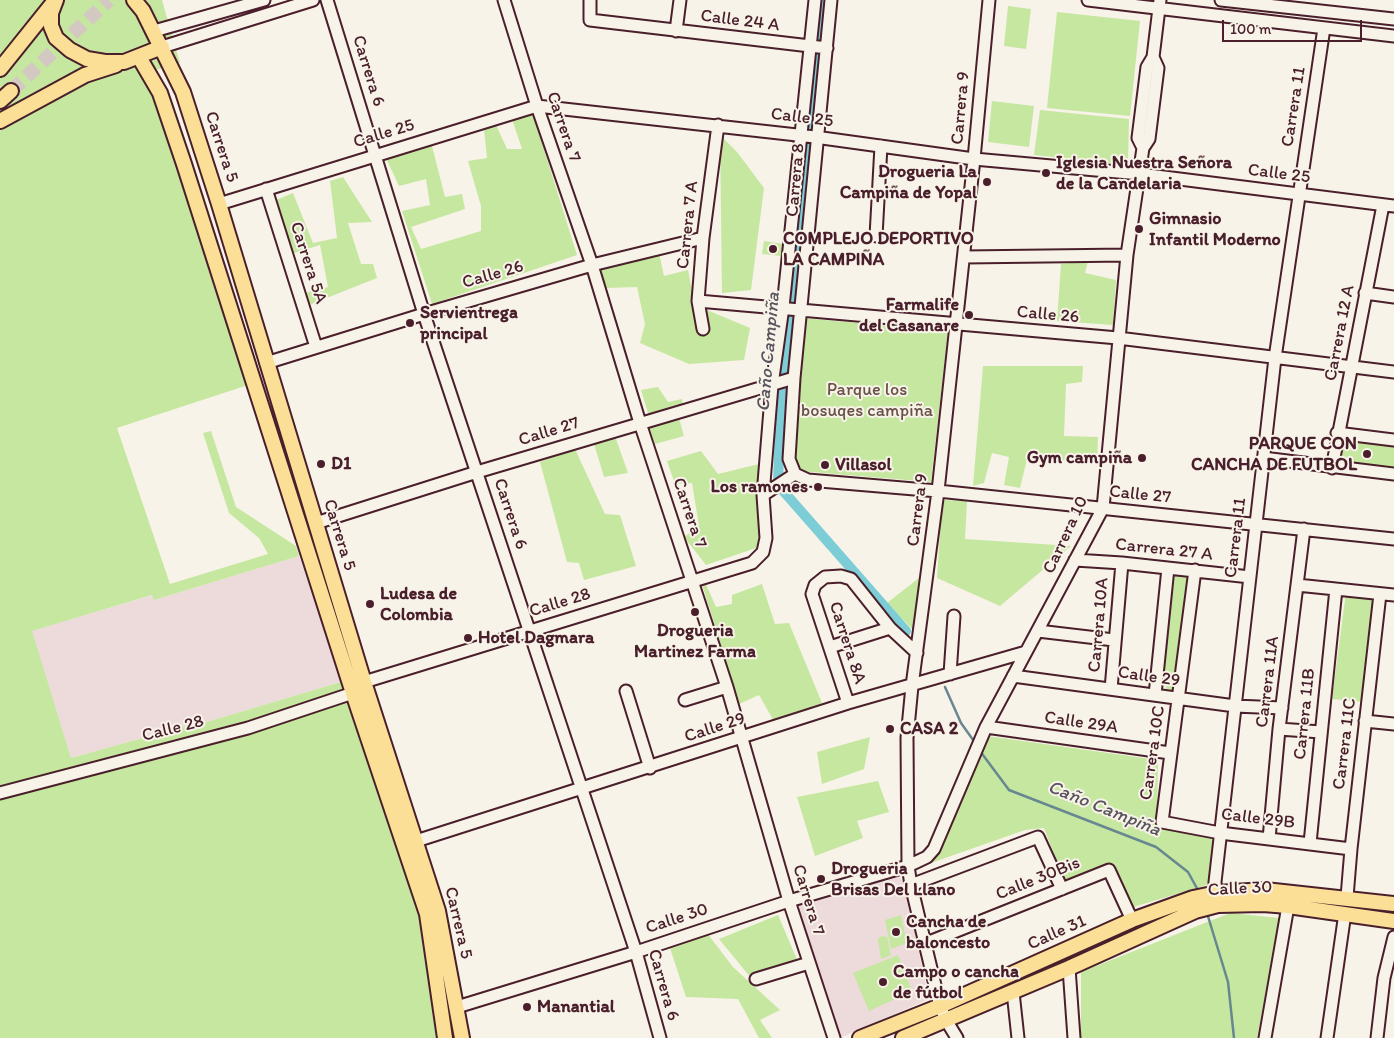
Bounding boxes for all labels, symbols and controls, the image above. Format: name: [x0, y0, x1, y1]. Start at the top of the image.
street label: Calle 24 A: [699, 5, 781, 37]
scale bar: [1224, 10, 1364, 42]
text: 100 m: [1230, 20, 1271, 38]
street label: Carrera 6: [347, 33, 389, 109]
street label: Carrera 11: [1277, 65, 1311, 149]
street label: Carrera 9: [947, 71, 975, 145]
street label: Carrera 7: [541, 89, 585, 165]
street label: Calle 25: [770, 103, 834, 133]
street label: Carrera 5: [199, 109, 243, 185]
street label: Calle 25: [351, 115, 417, 153]
street label: Carrera 8: [782, 142, 810, 218]
place label: Iglesia Nuestra Señora de la Candelaria: [1056, 152, 1232, 194]
street label: Calle 25: [1247, 159, 1311, 189]
place label: Drogueria La Campiña de Yopal: [840, 161, 977, 203]
marker: Iglesia Nuestra Señora de la Candelaria: [1040, 167, 1052, 179]
marker: Drogueria La Campiña de Yopal: [981, 176, 993, 188]
street label: Carrera 7 A: [673, 180, 703, 270]
place label: Gimnasio Infantil Moderno: [1149, 208, 1281, 250]
street label: Carrera 5A: [285, 219, 331, 307]
marker: Gimnasio Infantil Moderno: [1133, 223, 1145, 235]
place label: COMPLEJO DEPORTIVO LA CAMPIÑA: [783, 228, 974, 270]
marker: COMPLEJO DEPORTIVO LA CAMPIÑA: [767, 243, 779, 255]
street label: Calle 26: [460, 256, 526, 294]
street label: Carrera 12 A: [1320, 283, 1360, 383]
water label: Caño Campiña: [752, 291, 786, 413]
place label: Farmalife del Casanare: [859, 294, 959, 336]
place label: Servientrega principal: [420, 302, 518, 344]
street label: Calle 26: [1016, 302, 1080, 328]
marker: Farmalife del Casanare: [963, 309, 975, 321]
marker: Servientrega principal: [404, 317, 416, 329]
park label: Parque los bosuqes campiña: [801, 379, 933, 422]
street label: Calle 27: [516, 413, 582, 451]
place label: PARQUE CON CANCHA DE FUTBOL: [1191, 433, 1357, 476]
place label: Gym campiña: [1027, 447, 1132, 469]
marker: PARQUE CON CANCHA DE FUTBOL: [1361, 448, 1373, 460]
marker: Gym campiña: [1136, 452, 1148, 464]
place label: D1: [331, 453, 351, 475]
place label: Villasol: [835, 454, 892, 476]
marker: D1: [315, 458, 327, 470]
marker: Villasol: [819, 459, 831, 471]
street label: Carrera 9: [903, 472, 933, 548]
street label: Carrera 7: [667, 475, 711, 551]
street label: Carrera 6: [488, 476, 532, 552]
place label: Los ramones: [711, 476, 808, 498]
marker: Los ramones: [812, 481, 824, 493]
street label: Calle 27: [1108, 481, 1172, 509]
street label: Carrera 10: [1039, 493, 1093, 577]
street label: Carrera 5: [318, 497, 360, 573]
street label: Carrera 11: [1220, 497, 1252, 579]
street label: Carrera 27 A: [1114, 534, 1214, 566]
street label: Carrera 10A: [1084, 577, 1114, 673]
place label: Ludesa de Colombia: [380, 583, 457, 626]
street label: Calle 28: [527, 583, 593, 623]
marker: Ludesa de Colombia: [364, 598, 376, 610]
street label: Carrera 8A: [824, 599, 870, 687]
marker: Drogueria Martinez Farma: [689, 606, 701, 618]
place label: Drogueria Martinez Farma: [634, 620, 756, 662]
place label: Hotel Dagmara: [478, 627, 594, 649]
marker: Hotel Dagmara: [462, 632, 474, 644]
street label: Carrera 11A: [1252, 635, 1284, 729]
street label: Calle 29: [1116, 662, 1182, 692]
street label: Carrera 11B: [1289, 667, 1321, 761]
street label: Carrera 11C: [1329, 697, 1361, 791]
street label: Carrera 10C: [1136, 704, 1170, 802]
street label: Calle 29A: [1043, 707, 1119, 739]
street label: Calle 29: [682, 708, 748, 748]
street label: Calle 28: [140, 711, 206, 747]
place label: CASA 2: [900, 718, 958, 740]
marker: CASA 2: [884, 723, 896, 735]
water label: Caño Campiña: [1044, 776, 1164, 842]
street label: Calle 29B: [1220, 804, 1296, 834]
street label: Calle 30Bis: [993, 852, 1083, 906]
place label: Drogueria Brisas Del Llano: [831, 858, 955, 901]
street label: Carrera 7: [787, 862, 829, 938]
marker: Drogueria Brisas Del Llano: [815, 873, 827, 885]
street label: Calle 30: [1207, 877, 1273, 901]
street label: Carrera 5: [439, 885, 477, 961]
street label: Calle 30: [643, 899, 711, 939]
place label: Cancha de baloncesto: [906, 911, 990, 954]
street label: Calle 31: [1024, 911, 1090, 955]
marker: Cancha de baloncesto: [890, 926, 902, 938]
street label: Carrera 6: [642, 947, 684, 1023]
place label: Campo o cancha de fútbol: [893, 961, 1019, 1004]
marker: Campo o cancha de fútbol: [877, 976, 889, 988]
place label: Manantial: [537, 996, 615, 1018]
marker: Manantial: [521, 1001, 533, 1013]

